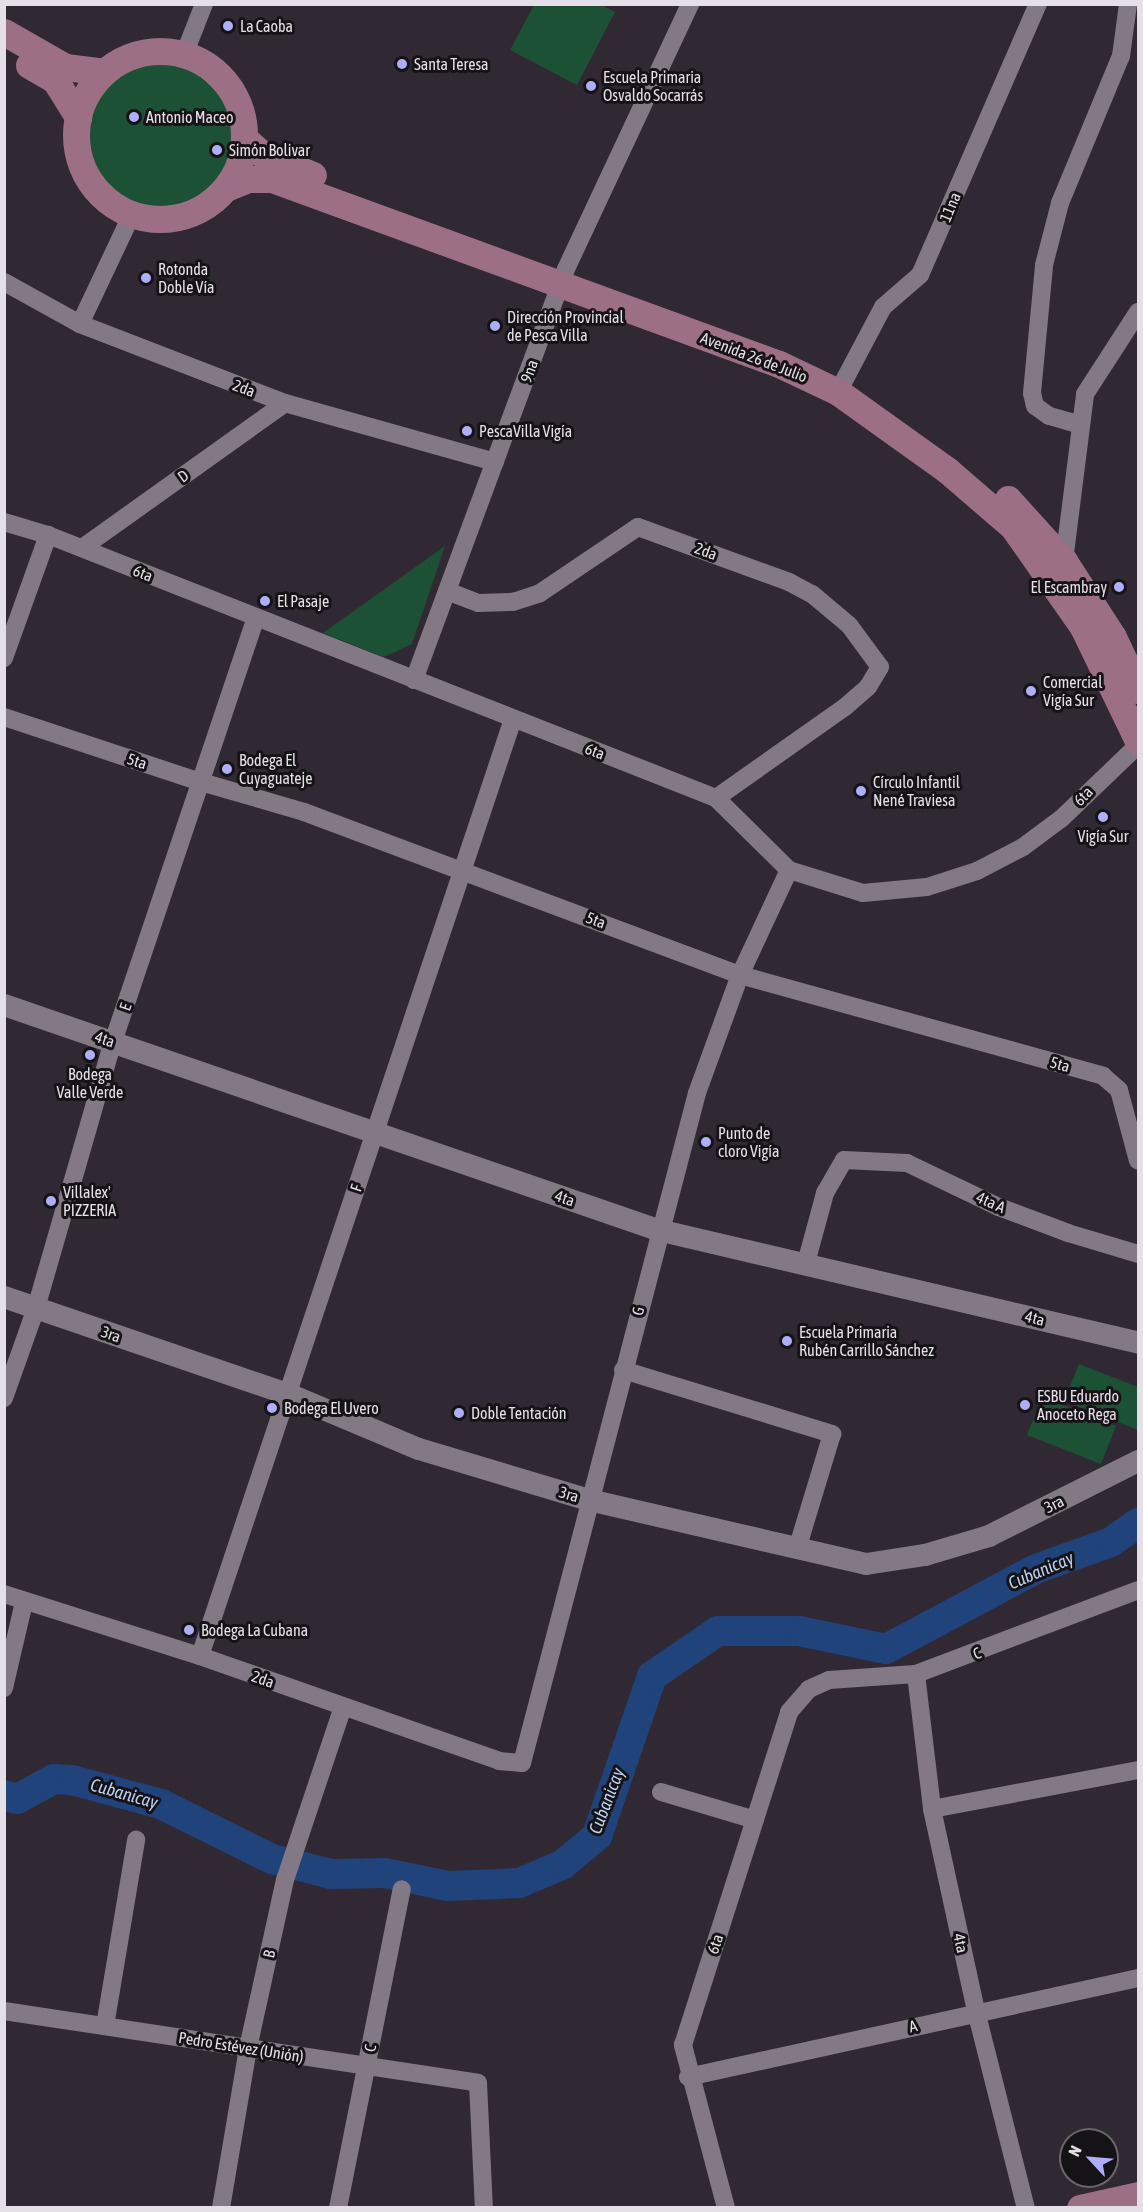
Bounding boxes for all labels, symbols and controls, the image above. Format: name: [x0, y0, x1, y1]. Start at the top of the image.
place label: La Caoba: [240, 16, 293, 36]
marker: La Caoba: [221, 19, 235, 33]
place label: Santa Teresa: [414, 54, 489, 74]
marker: Santa Teresa: [395, 57, 409, 71]
place label: Escuela Primaria Osvaldo Socarrás: [603, 67, 703, 105]
marker: Escuela Primaria Osvaldo Socarrás: [584, 79, 598, 93]
place label: Antonio Maceo: [146, 107, 234, 127]
marker: Antonio Maceo: [127, 110, 141, 124]
place label: Simón Bolivar: [229, 140, 310, 160]
marker: Simón Bolivar: [210, 143, 224, 157]
street label: 11na: [935, 189, 965, 225]
place label: Rotonda Doble Vía: [158, 259, 215, 297]
marker: Rotonda Doble Vía: [139, 271, 153, 285]
place label: Dirección Provincial de Pesca Villa: [507, 307, 624, 345]
marker: Dirección Provincial de Pesca Villa: [488, 319, 502, 333]
street label: Avenida 26 de Julio: [698, 328, 810, 386]
street label: 9na: [516, 357, 542, 385]
street label: 2da: [230, 375, 258, 401]
place label: PescaVilla Vigía: [479, 421, 572, 441]
marker: PescaVilla Vigía: [460, 424, 474, 438]
street label: D: [174, 466, 192, 486]
street label: 2da: [692, 538, 720, 564]
street label: 6ta: [130, 560, 156, 586]
place label: El Escambray: [1030, 577, 1107, 597]
marker: El Escambray: [1112, 580, 1126, 594]
place label: El Pasaje: [277, 591, 329, 611]
marker: El Pasaje: [258, 594, 272, 608]
place label: Comercial Vigía Sur: [1043, 672, 1103, 710]
marker: Comercial Vigía Sur: [1024, 684, 1038, 698]
street label: 6ta: [582, 739, 608, 763]
street label: 5ta: [125, 749, 149, 773]
place label: Bodega El Cuyaguateje: [239, 750, 313, 788]
marker: Bodega El Cuyaguateje: [220, 762, 234, 776]
place label: Círculo Infantil Nené Traviesa: [873, 772, 960, 810]
street label: 6ta: [1069, 782, 1097, 810]
marker: Círculo Infantil Nené Traviesa: [854, 784, 868, 798]
marker: Vigía Sur: [1096, 810, 1110, 824]
place label: Vigía Sur: [1078, 826, 1128, 846]
street label: 5ta: [583, 908, 609, 932]
street label: E: [115, 1001, 135, 1013]
street label: 4ta: [93, 1027, 117, 1051]
marker: Bodega Valle Verde: [83, 1048, 97, 1062]
street label: 5ta: [1048, 1052, 1072, 1076]
place label: Bodega Valle Verde: [57, 1064, 123, 1102]
place label: Punto de cloro Vigía: [718, 1123, 779, 1161]
marker: Punto de cloro Vigía: [699, 1135, 713, 1149]
place label: Villalex' PIZZERIA: [63, 1182, 116, 1220]
street label: F: [346, 1182, 366, 1194]
street label: 4ta: [553, 1186, 577, 1210]
street label: 4ta A: [974, 1187, 1008, 1217]
marker: Villalex' PIZZERIA: [44, 1194, 58, 1208]
street label: G: [628, 1305, 648, 1317]
street label: 4ta: [1023, 1306, 1047, 1330]
street label: 3ra: [99, 1322, 123, 1346]
place label: Escuela Primaria Rubén Carrillo Sánchez: [799, 1322, 934, 1360]
marker: Escuela Primaria Rubén Carrillo Sánchez: [780, 1334, 794, 1348]
place label: ESBU Eduardo Anoceto Rega: [1037, 1386, 1119, 1424]
place label: Bodega El Uvero: [284, 1398, 379, 1418]
marker: ESBU Eduardo Anoceto Rega: [1018, 1398, 1032, 1412]
marker: Bodega El Uvero: [265, 1401, 279, 1415]
place label: Doble Tentación: [471, 1403, 567, 1423]
marker: Doble Tentación: [452, 1406, 466, 1420]
street label: 3ra: [557, 1482, 581, 1506]
street label: 3ra: [1041, 1491, 1067, 1517]
water label: Cubanicay: [1005, 1548, 1077, 1594]
place label: Bodega La Cubana: [201, 1620, 308, 1640]
marker: Bodega La Cubana: [182, 1623, 196, 1637]
street label: C: [970, 1643, 984, 1663]
street label: 2da: [249, 1666, 277, 1692]
water label: Cubanicay: [585, 1765, 629, 1837]
water label: Cubanicay: [88, 1774, 160, 1814]
street label: 4ta: [950, 1931, 972, 1955]
street label: 6ta: [703, 1932, 727, 1956]
street label: B: [259, 1948, 279, 1960]
street label: A: [907, 2016, 919, 2036]
street label: Pedro Estévez (Unión): [177, 2028, 305, 2066]
street label: C: [360, 2043, 380, 2053]
north arrow: [1059, 2128, 1119, 2188]
text: N: [1064, 2143, 1085, 2159]

